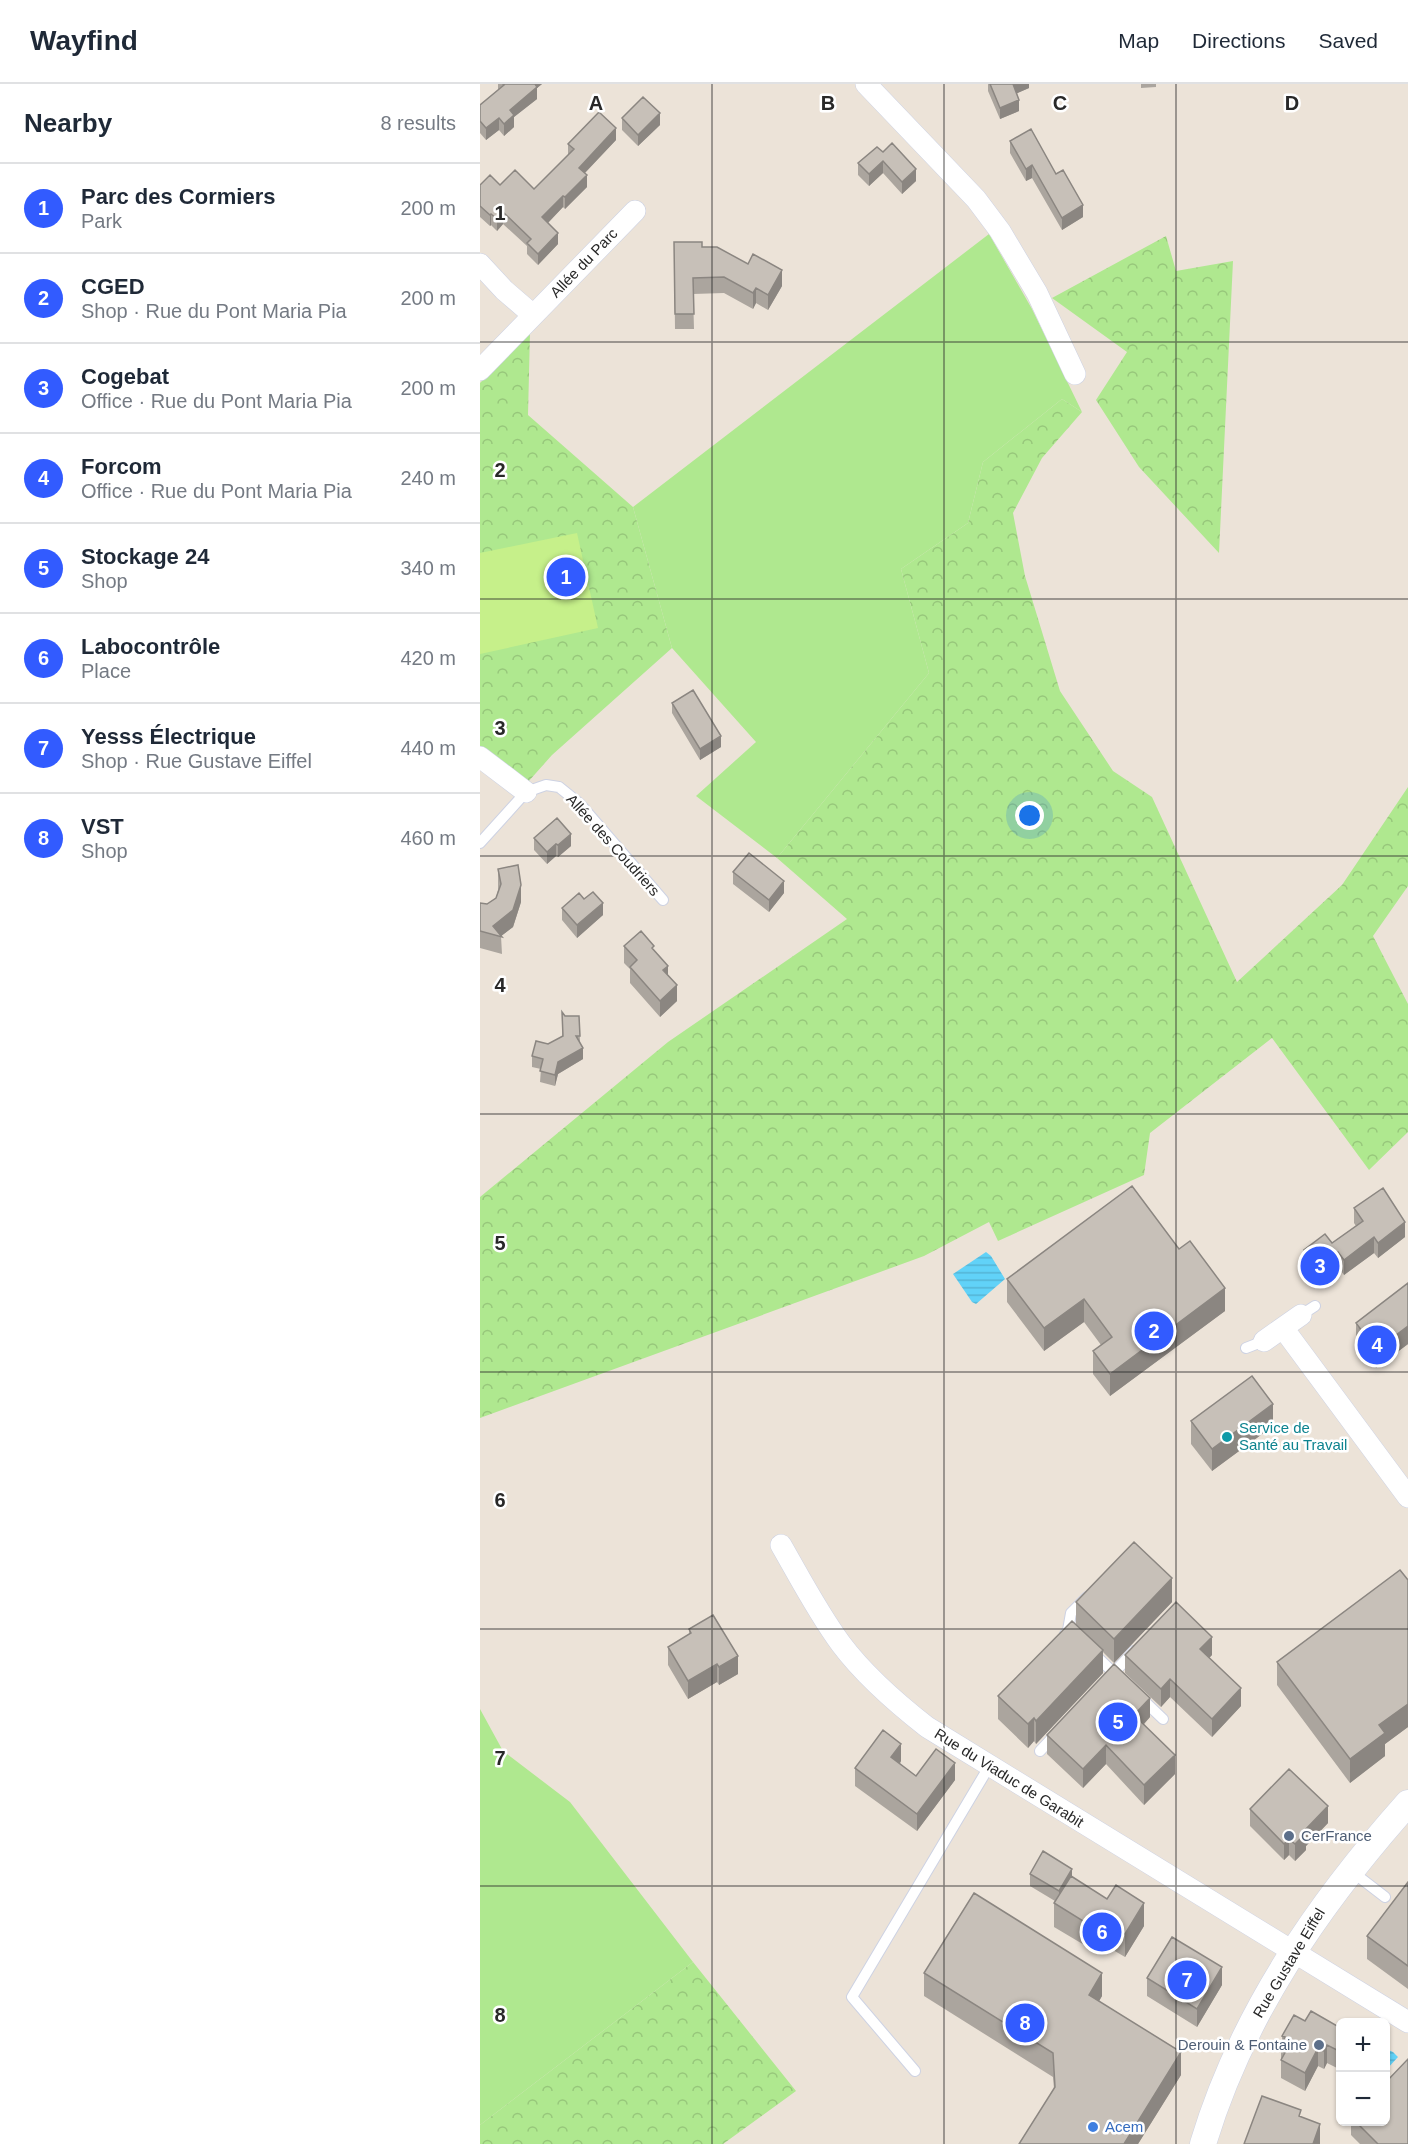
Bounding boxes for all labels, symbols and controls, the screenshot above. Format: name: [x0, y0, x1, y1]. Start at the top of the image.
text: Wayfind: [30, 25, 138, 56]
text: Map: [1118, 29, 1159, 52]
text: Directions: [1192, 29, 1285, 52]
text: Saved: [1318, 29, 1378, 52]
text: A: [589, 92, 603, 114]
text: B: [821, 92, 835, 114]
text: C: [1053, 92, 1067, 114]
text: D: [1285, 92, 1299, 114]
text: Nearby: [24, 108, 112, 138]
text: 8 results: [380, 112, 456, 134]
text: Parc des Cormiers: [81, 184, 275, 209]
text: 1: [38, 197, 49, 219]
text: 200 m: [400, 197, 456, 219]
text: 1: [494, 202, 506, 224]
text: Park: [81, 210, 122, 232]
street label: Allée du Parc: [547, 224, 621, 301]
text: CGED: [81, 274, 145, 299]
text: 2: [38, 287, 49, 309]
text: 200 m: [400, 287, 456, 309]
text: Shop · Rue du Pont Maria Pia: [81, 300, 347, 322]
text: Cogebat: [81, 364, 169, 389]
text: 3: [38, 377, 49, 399]
text: 200 m: [400, 377, 456, 399]
text: Office · Rue du Pont Maria Pia: [81, 390, 352, 412]
text: Forcom: [81, 454, 162, 479]
text: 2: [494, 459, 506, 481]
text: 4: [38, 467, 49, 489]
text: 240 m: [400, 467, 456, 489]
text: Office · Rue du Pont Maria Pia: [81, 480, 352, 502]
text: Stockage 24: [81, 544, 209, 569]
pin: 1: [546, 554, 586, 600]
text: 5: [38, 557, 49, 579]
text: 340 m: [400, 557, 456, 579]
text: Shop: [81, 570, 128, 592]
text: Labocontrôle: [81, 634, 220, 659]
text: 6: [38, 647, 49, 669]
text: 420 m: [400, 647, 456, 669]
text: Place: [81, 660, 131, 682]
text: 3: [494, 717, 506, 739]
text: Yesss Électrique: [81, 724, 256, 749]
text: 7: [38, 737, 49, 759]
text: 440 m: [400, 737, 456, 759]
text: Shop · Rue Gustave Eiffel: [81, 750, 312, 772]
street label: Allée des Coudriers: [563, 790, 663, 899]
your location: [1015, 801, 1044, 830]
text: VST: [81, 814, 124, 839]
text: 8: [38, 827, 49, 849]
text: 460 m: [400, 827, 456, 849]
text: Shop: [81, 840, 128, 862]
text: 4: [494, 974, 506, 996]
text: 5: [494, 1232, 506, 1254]
pin: 3: [1300, 1244, 1340, 1288]
pin: 2: [1134, 1308, 1174, 1354]
pin: 4: [1358, 1322, 1396, 1368]
place label: Service de Santé au Travail: [1239, 1419, 1347, 1453]
marker: Service de Santé au Travail: [1220, 1430, 1234, 1444]
text: 6: [494, 1489, 506, 1511]
pin: 5: [1098, 1700, 1138, 1744]
street label: Rue du Viaduc de Garabit: [932, 1725, 1088, 1831]
text: 7: [494, 1747, 506, 1769]
place label: CerFrance: [1301, 1827, 1372, 1844]
marker: CerFrance: [1282, 1829, 1296, 1843]
street label: Rue Gustave Eiffel: [1249, 1905, 1328, 2021]
pin: 6: [1082, 1910, 1122, 1954]
pin: 7: [1168, 1958, 1206, 2002]
pin: 8: [1006, 2000, 1044, 2046]
text: 8: [494, 2004, 506, 2026]
map controls: [1336, 2018, 1390, 2126]
button: +: [1336, 2018, 1390, 2072]
place label: Derouin & Fontaine: [1178, 2036, 1307, 2053]
marker: Derouin & Fontaine: [1312, 2038, 1326, 2052]
button: −: [1336, 2072, 1390, 2126]
place label: Acem: [1105, 2118, 1143, 2135]
marker: Acem: [1086, 2120, 1100, 2134]

